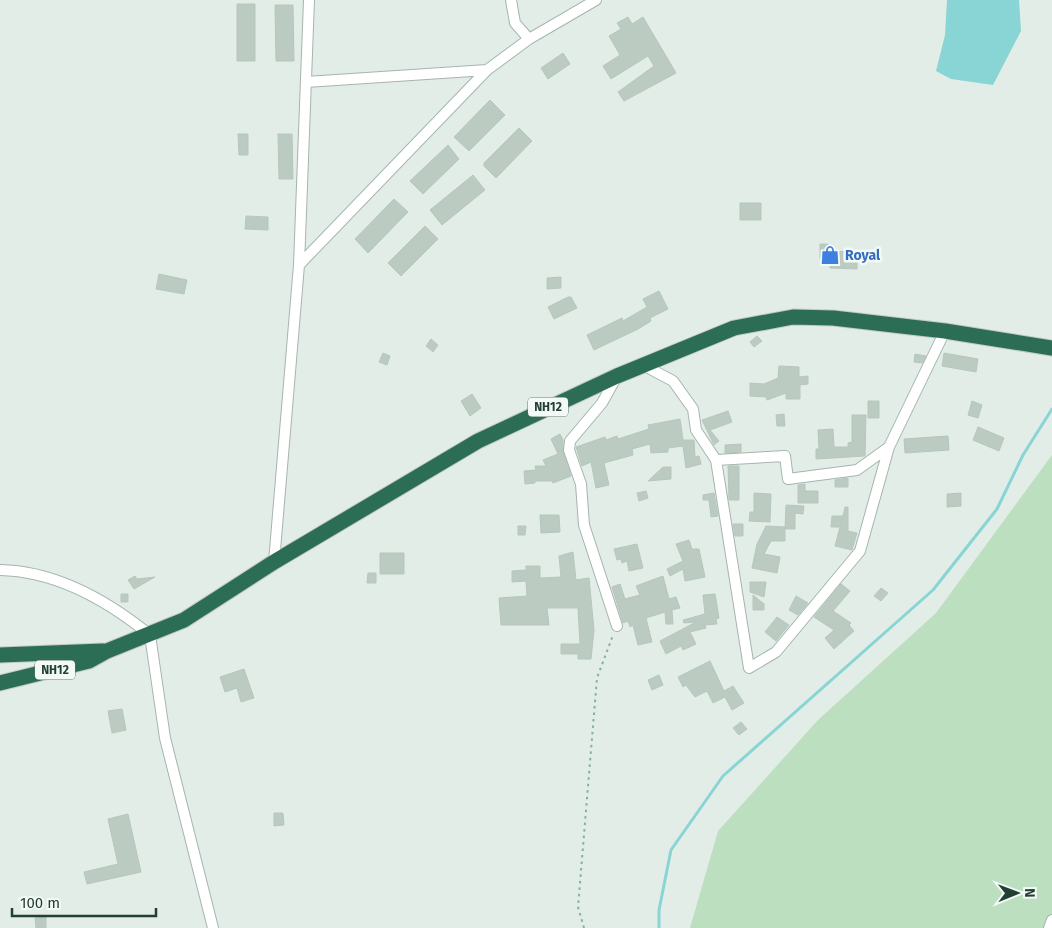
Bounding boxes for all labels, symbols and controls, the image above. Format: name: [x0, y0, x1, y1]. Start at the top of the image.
shop icon: Royal: [819, 244, 841, 266]
place label: Royal: [845, 247, 881, 264]
road number: NH12: [528, 398, 568, 417]
road number: NH12: [35, 660, 75, 680]
north arrow: [992, 868, 1042, 918]
scale bar: [12, 886, 156, 918]
text: N: [1021, 888, 1038, 898]
text: 100 m: [20, 894, 60, 912]

